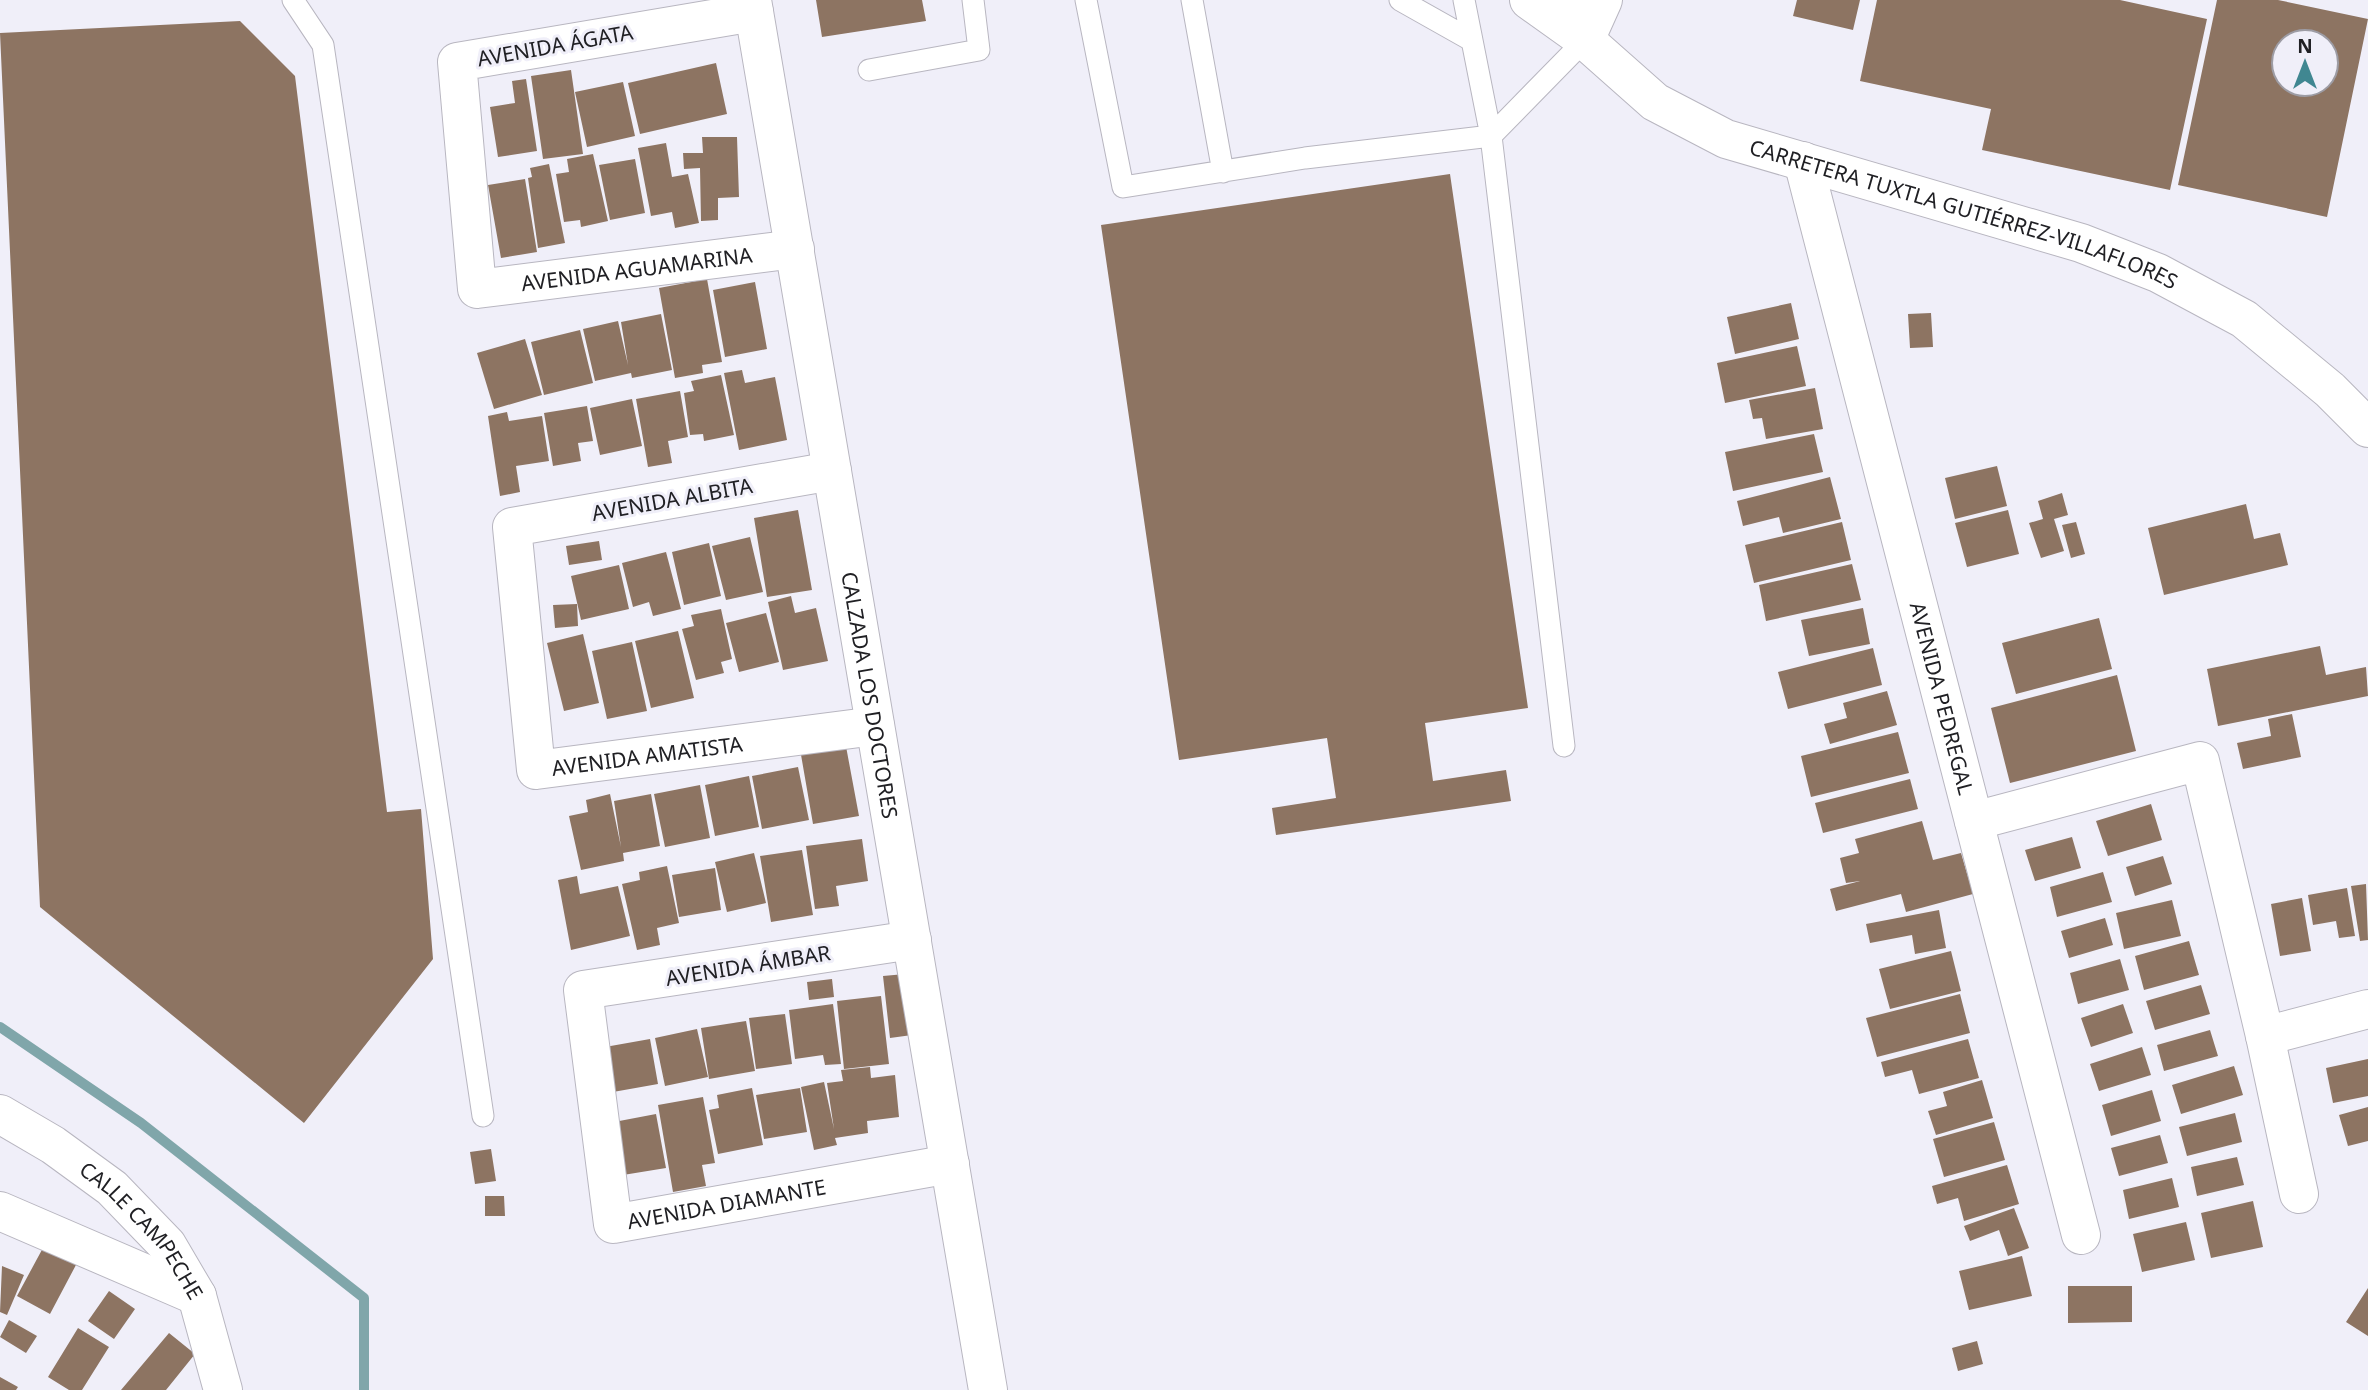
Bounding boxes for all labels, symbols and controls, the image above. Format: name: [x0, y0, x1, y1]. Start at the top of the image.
street label: AVENIDA ÁGATA: [475, 17, 636, 72]
north arrow: [2270, 28, 2340, 98]
text: N: [2297, 33, 2313, 59]
street label: CARRETERA TUXTLA GUTIÉRREZ-VILLAFLORES: [1746, 133, 2183, 295]
street label: AVENIDA AGUAMARINA: [519, 240, 754, 297]
street label: AVENIDA ALBITA: [590, 471, 755, 527]
street label: CALZADA LOS DOCTORES: [835, 569, 905, 821]
street label: AVENIDA PEDREGAL: [1904, 599, 1980, 798]
street label: AVENIDA AMATISTA: [550, 729, 745, 782]
street label: AVENIDA ÁMBAR: [664, 938, 832, 992]
street label: CALLE CAMPECHE: [74, 1155, 210, 1304]
street label: AVENIDA DIAMANTE: [625, 1172, 828, 1235]

